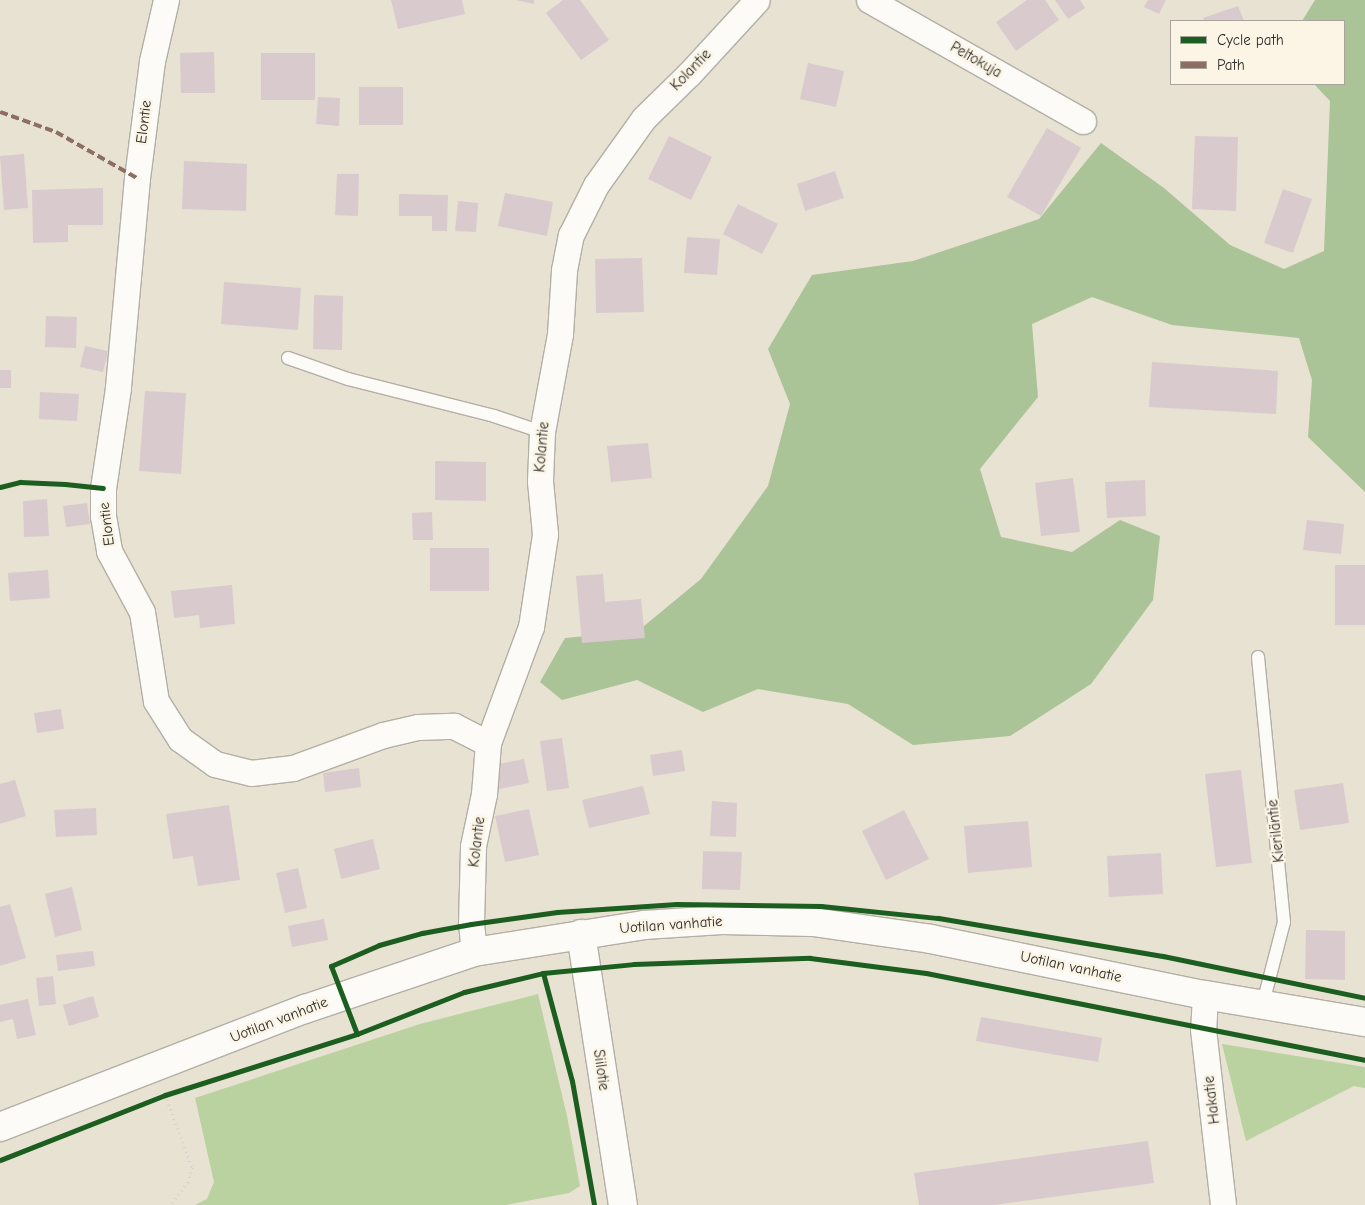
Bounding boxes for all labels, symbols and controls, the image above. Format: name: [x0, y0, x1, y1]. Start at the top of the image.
legend: [1170, 20, 1345, 85]
text: Cycle path: [1217, 31, 1284, 49]
street label: Peltokuja: [947, 38, 1005, 82]
street label: Kolantie: [667, 45, 715, 95]
text: Path: [1217, 56, 1245, 74]
street label: Elontie: [132, 99, 156, 145]
street label: Kolantie: [531, 421, 553, 473]
street label: Elontie: [95, 501, 119, 547]
street label: Kieriläntie: [1264, 799, 1288, 863]
street label: Kolantie: [465, 816, 489, 868]
street label: Uotilan vanhatie: [619, 912, 723, 938]
street label: Uotilan vanhatie: [1019, 947, 1123, 987]
street label: Uotilan vanhatie: [228, 993, 330, 1047]
street label: Siilotie: [589, 1048, 613, 1092]
street label: Hakatie: [1200, 1075, 1224, 1125]

